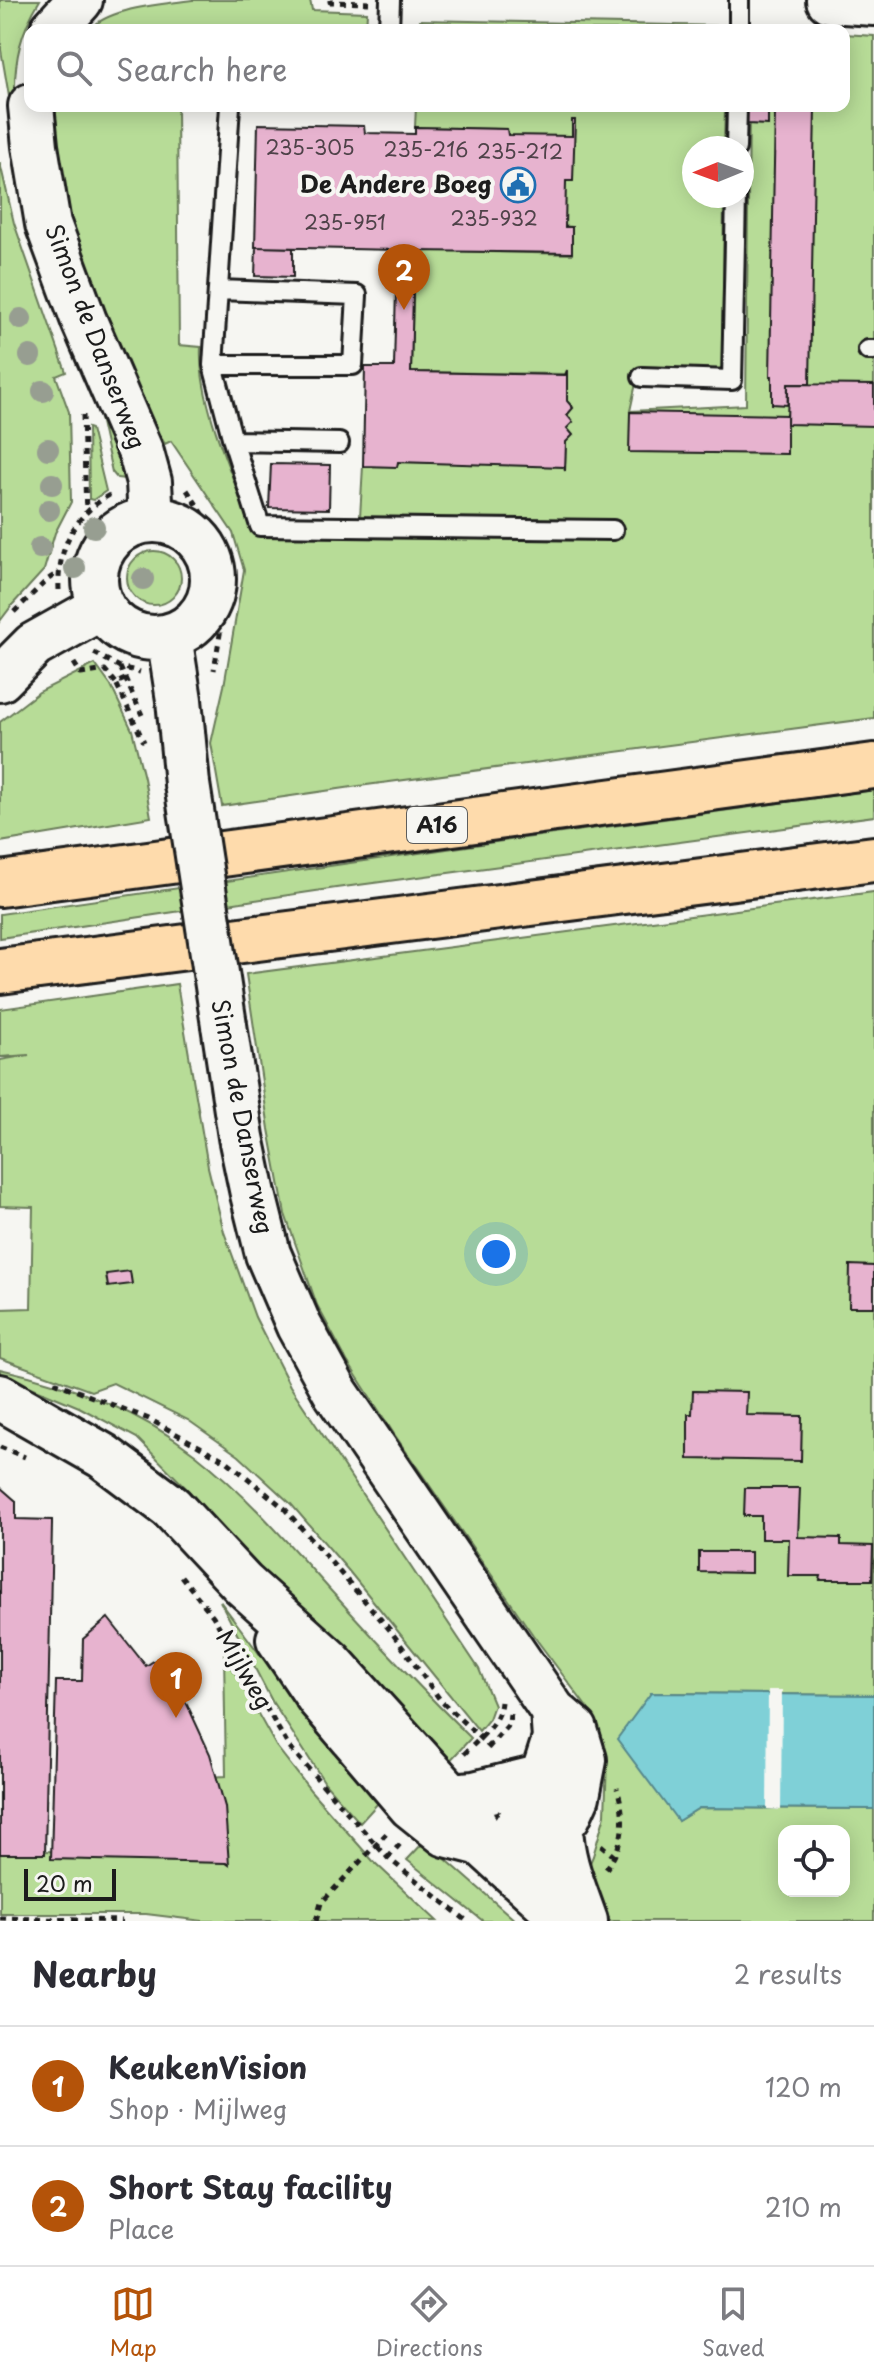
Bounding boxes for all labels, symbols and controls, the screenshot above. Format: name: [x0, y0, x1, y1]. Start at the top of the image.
search box: [24, 24, 850, 112]
icon: search: [52, 46, 96, 90]
text: Search here: [116, 46, 288, 91]
house number: 235-305: [265, 132, 355, 162]
house number: 235-216: [384, 134, 468, 164]
house number: 235-212: [477, 136, 563, 166]
north arrow: [682, 136, 754, 208]
place label: De Andere Boeg: [300, 165, 492, 201]
public building icon: De Andere Boeg: [499, 166, 537, 204]
house number: 235-932: [450, 203, 538, 233]
house number: 235-951: [304, 207, 386, 237]
street label: Simon de Danserweg: [37, 218, 156, 454]
pin: 2: [378, 244, 430, 310]
road number: A16: [407, 807, 467, 843]
street label: Simon de Danserweg: [204, 996, 284, 1237]
your location: [476, 1234, 516, 1274]
street label: Mijlweg: [208, 1622, 283, 1716]
pin: 1: [150, 1652, 202, 1718]
map controls: [778, 1825, 850, 1897]
button: locate: [778, 1825, 850, 1897]
scale bar: [24, 1865, 116, 1901]
text: 20 m: [36, 1866, 93, 1899]
text: Nearby: [32, 1947, 157, 1999]
text: 2 results: [734, 1954, 842, 1993]
text: KeukenVision: [108, 2044, 307, 2089]
text: 1: [52, 2067, 64, 2106]
text: 120 m: [765, 2067, 842, 2106]
text: Shop · Mijlweg: [108, 2089, 288, 2128]
text: Short Stay facility: [108, 2164, 392, 2209]
text: 2: [49, 2187, 67, 2226]
text: 210 m: [765, 2187, 842, 2226]
text: Place: [108, 2209, 174, 2248]
tab: Map: [110, 2282, 157, 2363]
tab: Directions: [376, 2282, 483, 2363]
tab: Saved: [702, 2282, 764, 2363]

